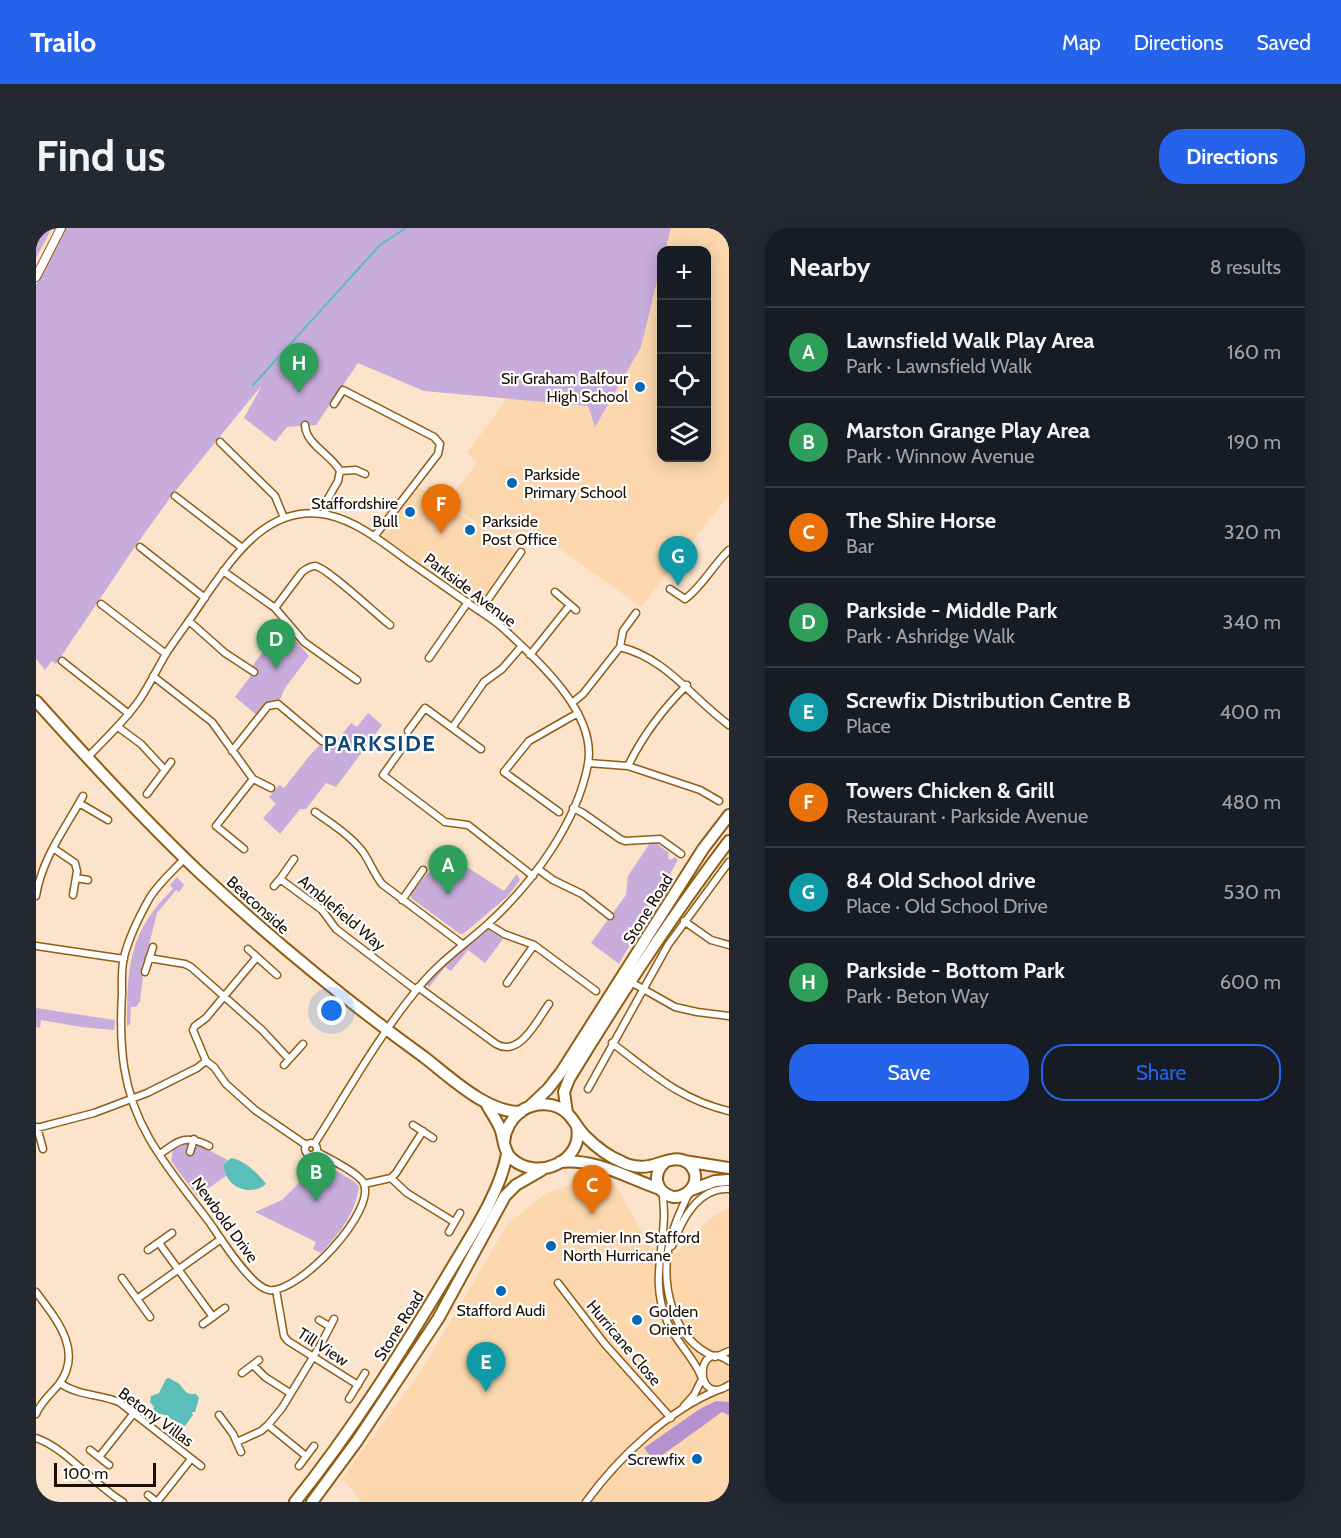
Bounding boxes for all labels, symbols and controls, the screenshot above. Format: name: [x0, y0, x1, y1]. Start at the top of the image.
text: Trailo: [30, 25, 96, 59]
text: Map: [1062, 30, 1101, 55]
text: Directions: [1134, 30, 1223, 55]
text: Saved: [1256, 30, 1311, 55]
button: Directions: [1159, 129, 1305, 184]
text: Find us: [36, 130, 165, 182]
map controls: [657, 246, 711, 462]
button: +: [657, 246, 711, 300]
text: Nearby: [789, 251, 870, 283]
text: 8 results: [1210, 255, 1281, 279]
button: −: [657, 300, 711, 354]
text: Lawnsfield Walk Play Area: [846, 327, 1095, 354]
text: A: [802, 340, 815, 364]
text: 160 m: [1227, 340, 1281, 364]
pin: H: [280, 344, 318, 393]
button: locate: [657, 354, 711, 408]
text: Park · Lawnsfield Walk: [846, 354, 1032, 378]
place label: Sir Graham Balfour High School: [501, 369, 629, 406]
marker: Sir Graham Balfour High School: [633, 380, 647, 394]
button: layers: [657, 408, 711, 462]
text: Marston Grange Play Area: [846, 417, 1090, 444]
text: B: [802, 430, 815, 454]
text: 190 m: [1227, 430, 1281, 454]
text: Park · Winnow Avenue: [846, 444, 1035, 468]
place label: Parkside Primary School: [524, 465, 627, 502]
marker: Parkside Primary School: [505, 476, 519, 490]
pin: F: [422, 484, 460, 534]
place label: Staffordshire Bull: [311, 494, 398, 531]
marker: Staffordshire Bull: [403, 505, 417, 519]
text: The Shire Horse: [846, 507, 996, 534]
place label: Parkside Post Office: [482, 512, 557, 549]
text: C: [802, 520, 815, 544]
text: 320 m: [1224, 520, 1281, 544]
marker: Parkside Post Office: [463, 523, 477, 537]
text: Bar: [846, 534, 874, 558]
pin: G: [658, 536, 698, 586]
street label: Parkside Avenue: [420, 549, 520, 631]
text: Parkside - Middle Park: [846, 597, 1057, 624]
text: D: [801, 610, 816, 634]
text: 340 m: [1223, 610, 1281, 634]
pin: D: [256, 620, 296, 669]
text: Park · Ashridge Walk: [846, 624, 1015, 648]
text: Screwfix Distribution Centre B: [846, 687, 1131, 714]
text: E: [803, 700, 814, 724]
text: 400 m: [1219, 700, 1281, 724]
text: Place: [846, 714, 891, 738]
district label: PARKSIDE: [324, 730, 436, 757]
text: Towers Chicken & Grill: [846, 777, 1054, 804]
text: F: [803, 790, 814, 814]
text: 480 m: [1221, 790, 1281, 814]
text: Restaurant · Parkside Avenue: [846, 804, 1088, 828]
pin: A: [428, 846, 468, 895]
text: 84 Old School drive: [846, 867, 1036, 894]
street label: Amblefield Way: [295, 871, 389, 955]
street label: Stone Road: [619, 871, 677, 947]
street label: Beaconside: [223, 872, 293, 938]
text: G: [802, 880, 815, 904]
text: 530 m: [1223, 880, 1281, 904]
text: Place · Old School Drive: [846, 894, 1048, 918]
text: Parkside - Bottom Park: [846, 957, 1065, 984]
text: H: [801, 970, 816, 994]
text: 600 m: [1220, 970, 1281, 994]
text: Park · Beton Way: [846, 984, 989, 1008]
your location: [317, 996, 346, 1025]
button: Save: [789, 1044, 1029, 1101]
button: Share: [1041, 1044, 1281, 1101]
pin: B: [296, 1152, 336, 1202]
pin: C: [572, 1166, 612, 1215]
street label: Newbold Drive: [188, 1174, 262, 1266]
place label: Premier Inn Stafford North Hurricane: [563, 1228, 700, 1265]
marker: Premier Inn Stafford North Hurricane: [544, 1239, 558, 1253]
marker: Stafford Audi: [494, 1284, 508, 1298]
street label: Stone Road: [370, 1288, 428, 1364]
street label: Hurricane Close: [583, 1296, 665, 1390]
place label: Stafford Audi: [457, 1301, 545, 1320]
place label: Golden Orient: [649, 1302, 698, 1339]
marker: Golden Orient: [630, 1313, 644, 1327]
street label: Till View: [294, 1324, 352, 1371]
pin: E: [466, 1342, 506, 1392]
street label: Betony Villas: [115, 1383, 197, 1451]
place label: Screwfix: [627, 1450, 685, 1469]
marker: Screwfix: [690, 1452, 704, 1466]
scale bar: [54, 1460, 156, 1488]
text: 100 m: [63, 1464, 108, 1483]

